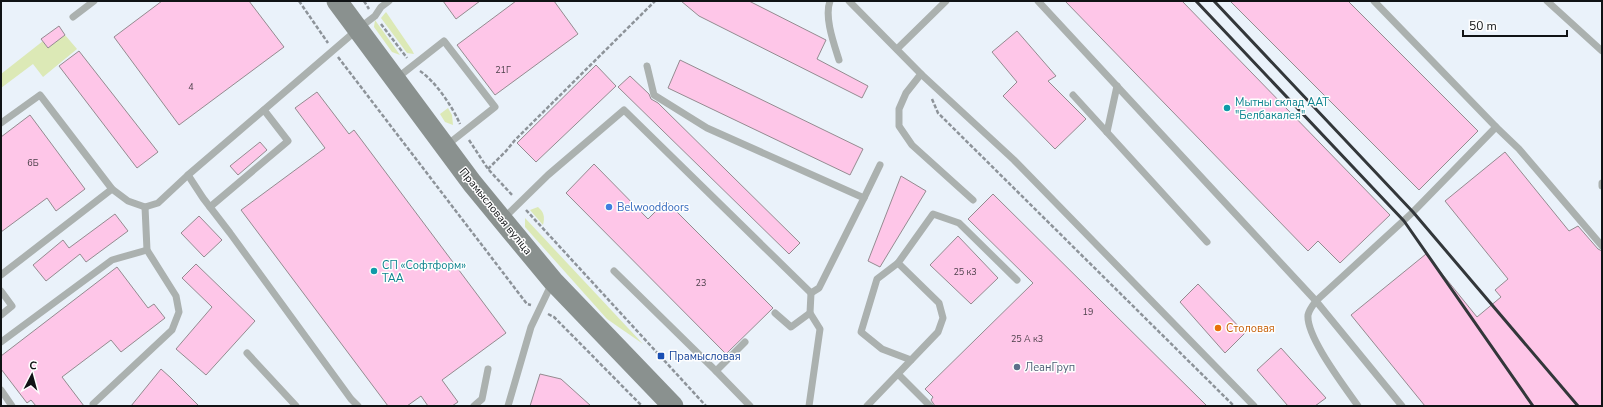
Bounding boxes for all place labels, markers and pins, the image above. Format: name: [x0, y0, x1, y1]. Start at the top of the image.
place label: Мытны склад ААТ "Белбакалея": [1235, 95, 1329, 123]
marker: Мытны склад ААТ "Белбакалея": [1222, 103, 1232, 113]
place label: Belwooddoors: [617, 200, 689, 215]
marker: Belwooddoors: [604, 202, 614, 212]
place label: СП «Софтформ» ТАА: [382, 258, 466, 286]
marker: СП «Софтформ» ТАА: [369, 266, 379, 276]
place label: Столовая: [1226, 321, 1275, 336]
marker: Столовая: [1213, 323, 1223, 333]
place label: Прамысловая: [669, 349, 741, 364]
marker: Прамысловая: [656, 351, 666, 361]
place label: ЛеанГруп: [1025, 360, 1075, 375]
marker: ЛеанГруп: [1012, 362, 1022, 372]

